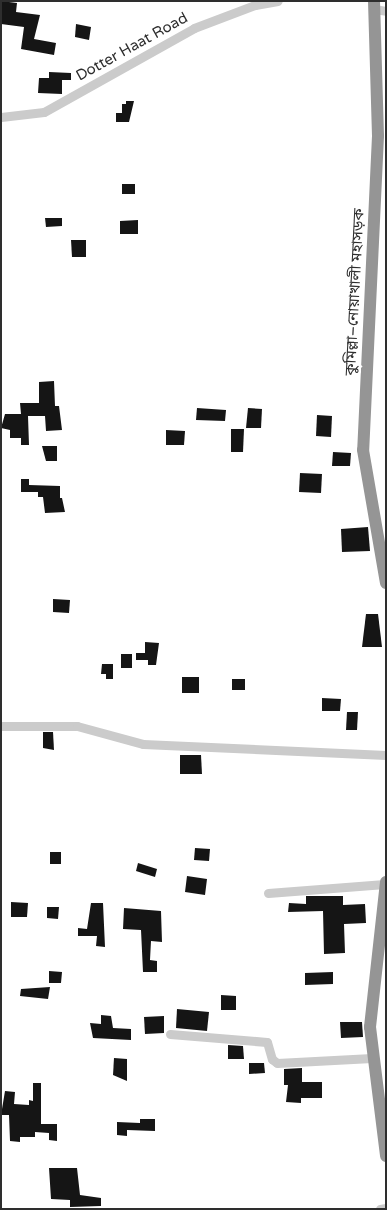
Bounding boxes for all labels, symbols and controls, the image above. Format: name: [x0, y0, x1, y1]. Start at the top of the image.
street label: Dotter Haat Road: [73, 9, 191, 85]
street label: কুমিল্লা–নোয়াখালী মহাসড়ক: [342, 208, 368, 376]

